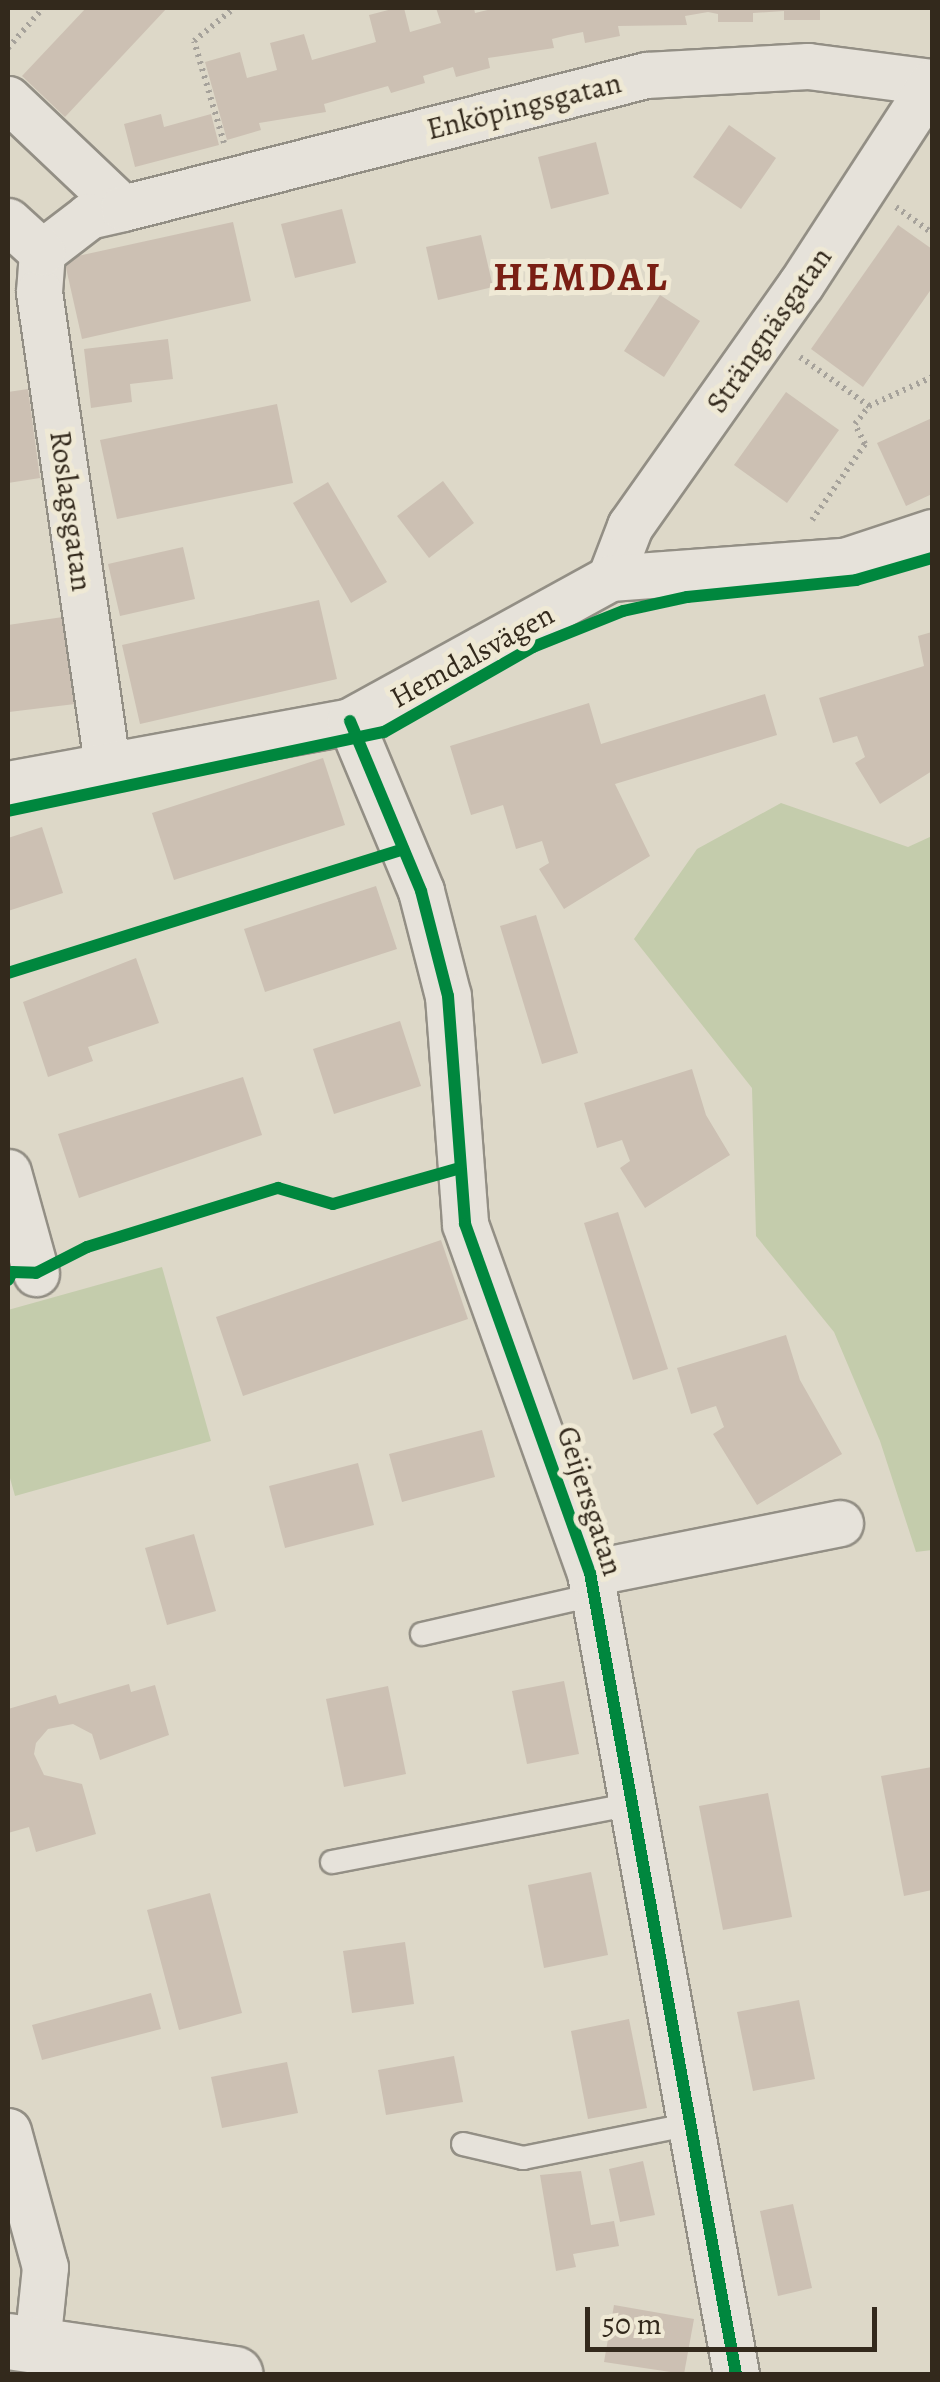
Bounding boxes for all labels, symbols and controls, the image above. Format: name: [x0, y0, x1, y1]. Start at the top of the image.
street label: Enköpingsgatan: [423, 64, 625, 148]
street label: Strängnäsgatan: [699, 240, 839, 420]
district label: HEMDAL: [493, 253, 669, 301]
street label: Roslagsgatan: [42, 428, 100, 594]
street label: Hemdalsvägen: [384, 596, 560, 716]
street label: Geijersgatan: [549, 1422, 631, 1580]
scale bar: [590, 2287, 882, 2349]
text: 50 m: [602, 2304, 662, 2344]

